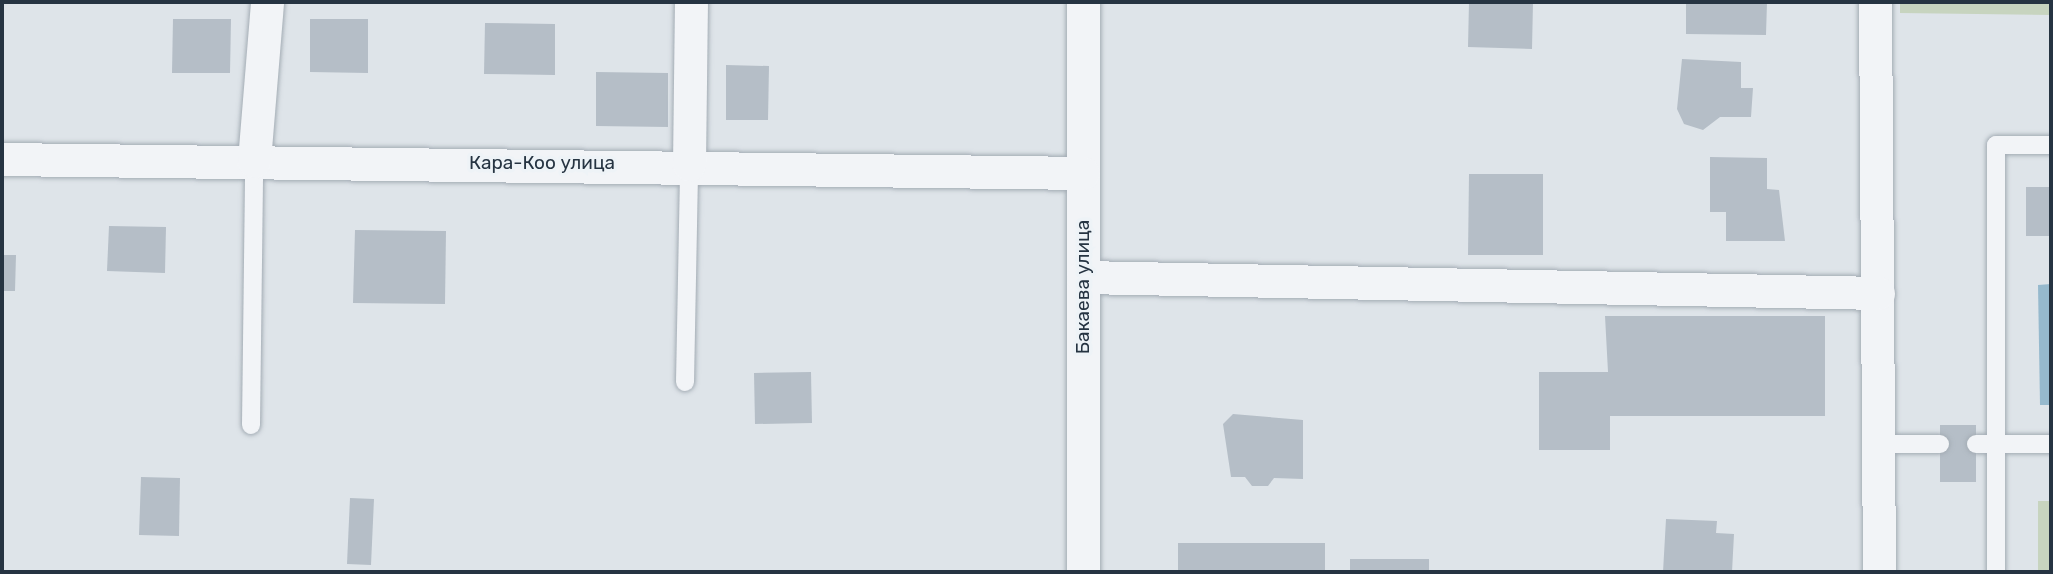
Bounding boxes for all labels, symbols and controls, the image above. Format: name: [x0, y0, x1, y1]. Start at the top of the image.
street label: Кара-Коо улица: [469, 152, 615, 174]
street label: Бакаева улица: [1072, 220, 1094, 354]

